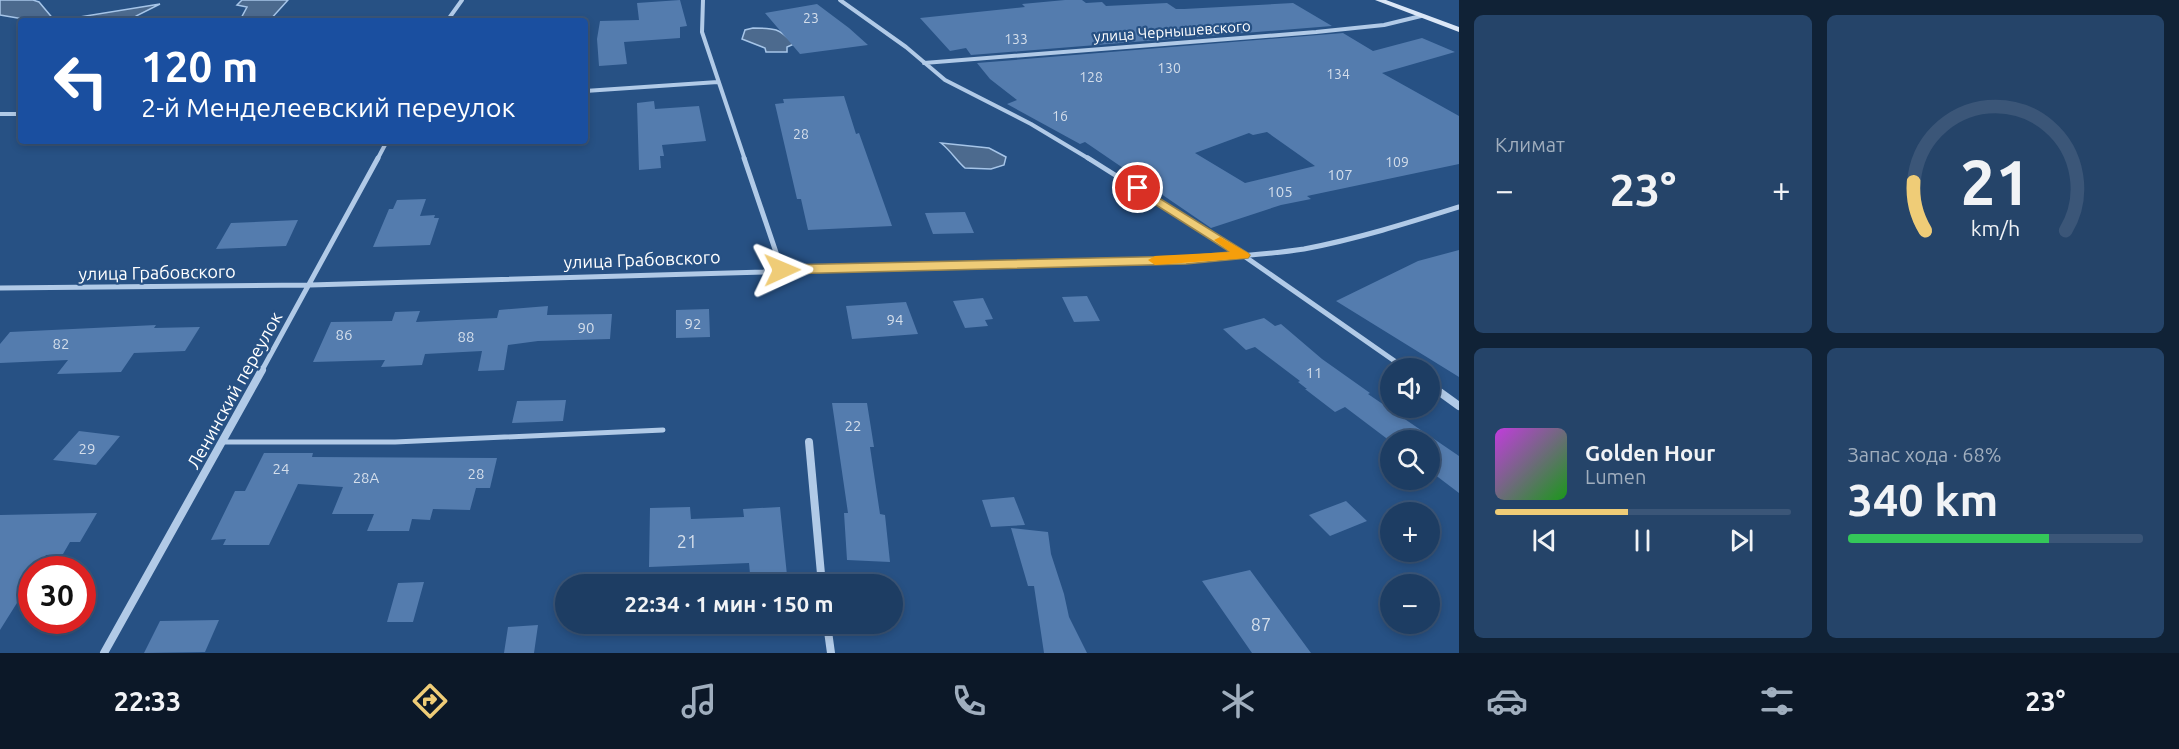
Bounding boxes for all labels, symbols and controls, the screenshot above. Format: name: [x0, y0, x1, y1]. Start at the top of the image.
house number: 23: [803, 10, 819, 26]
street label: улица Чернышевского: [1093, 17, 1251, 45]
house number: 133: [1004, 31, 1028, 47]
icon: left: [42, 42, 120, 120]
text: 120 m: [141, 43, 258, 90]
house number: 130: [1157, 60, 1181, 76]
house number: 134: [1326, 66, 1350, 82]
house number: 128: [1079, 69, 1103, 85]
text: 2-й Менделеевский переулок: [141, 92, 515, 122]
house number: 16: [1052, 108, 1068, 124]
house number: 28: [793, 126, 809, 142]
text: Климат: [1495, 133, 1565, 156]
text: 21: [1960, 147, 2030, 217]
house number: 109: [1385, 154, 1409, 170]
pin: [1112, 162, 1163, 213]
text: 23°: [1609, 164, 1676, 215]
house number: 107: [1327, 166, 1353, 183]
icon: arrive: [1121, 171, 1154, 204]
text: −: [1495, 171, 1514, 208]
text: +: [1772, 171, 1791, 208]
house number: 105: [1267, 183, 1293, 200]
text: km/h: [1970, 216, 2020, 240]
position arrow: [750, 238, 814, 302]
street label: улица Грабовского: [563, 246, 721, 272]
street label: улица Грабовского: [78, 261, 236, 283]
street label: Ленинский переулок: [182, 308, 286, 472]
house number: 94: [887, 311, 903, 328]
house number: 92: [685, 315, 701, 332]
house number: 90: [578, 319, 594, 336]
house number: 86: [336, 326, 352, 343]
house number: 88: [458, 328, 474, 345]
house number: 82: [53, 335, 69, 352]
map controls: [1380, 358, 1440, 634]
button: sound: [1380, 358, 1440, 418]
house number: 11: [1306, 364, 1322, 381]
house number: 22: [845, 417, 861, 434]
button: search: [1380, 430, 1440, 490]
house number: 29: [79, 440, 95, 457]
text: Golden Hour: [1585, 440, 1715, 465]
text: Запас хода · 68%: [1848, 443, 2002, 466]
house number: 24: [273, 460, 289, 477]
house number: 28: [468, 465, 484, 482]
text: Lumen: [1585, 465, 1646, 488]
house number: 28А: [353, 469, 380, 486]
text: 340 km: [1848, 474, 1998, 525]
button: +: [1380, 502, 1440, 562]
icon: previous: [1528, 524, 1561, 557]
icon: pause: [1626, 524, 1659, 557]
icon: next: [1725, 524, 1758, 557]
house number: 21: [677, 531, 697, 551]
speed limit sign: 30: [18, 556, 96, 634]
button: −: [1380, 574, 1440, 634]
text: 22:34 · 1 мин · 150 m: [625, 591, 833, 616]
house number: 87: [1251, 614, 1271, 634]
icon: directions: [409, 680, 451, 722]
icon: music: [678, 680, 720, 722]
icon: phone: [948, 680, 990, 722]
icon: climate: [1217, 680, 1259, 722]
icon: car: [1486, 680, 1528, 722]
icon: filters: [1756, 680, 1798, 722]
text: 22:33: [114, 686, 181, 716]
text: 23°: [2025, 686, 2065, 716]

